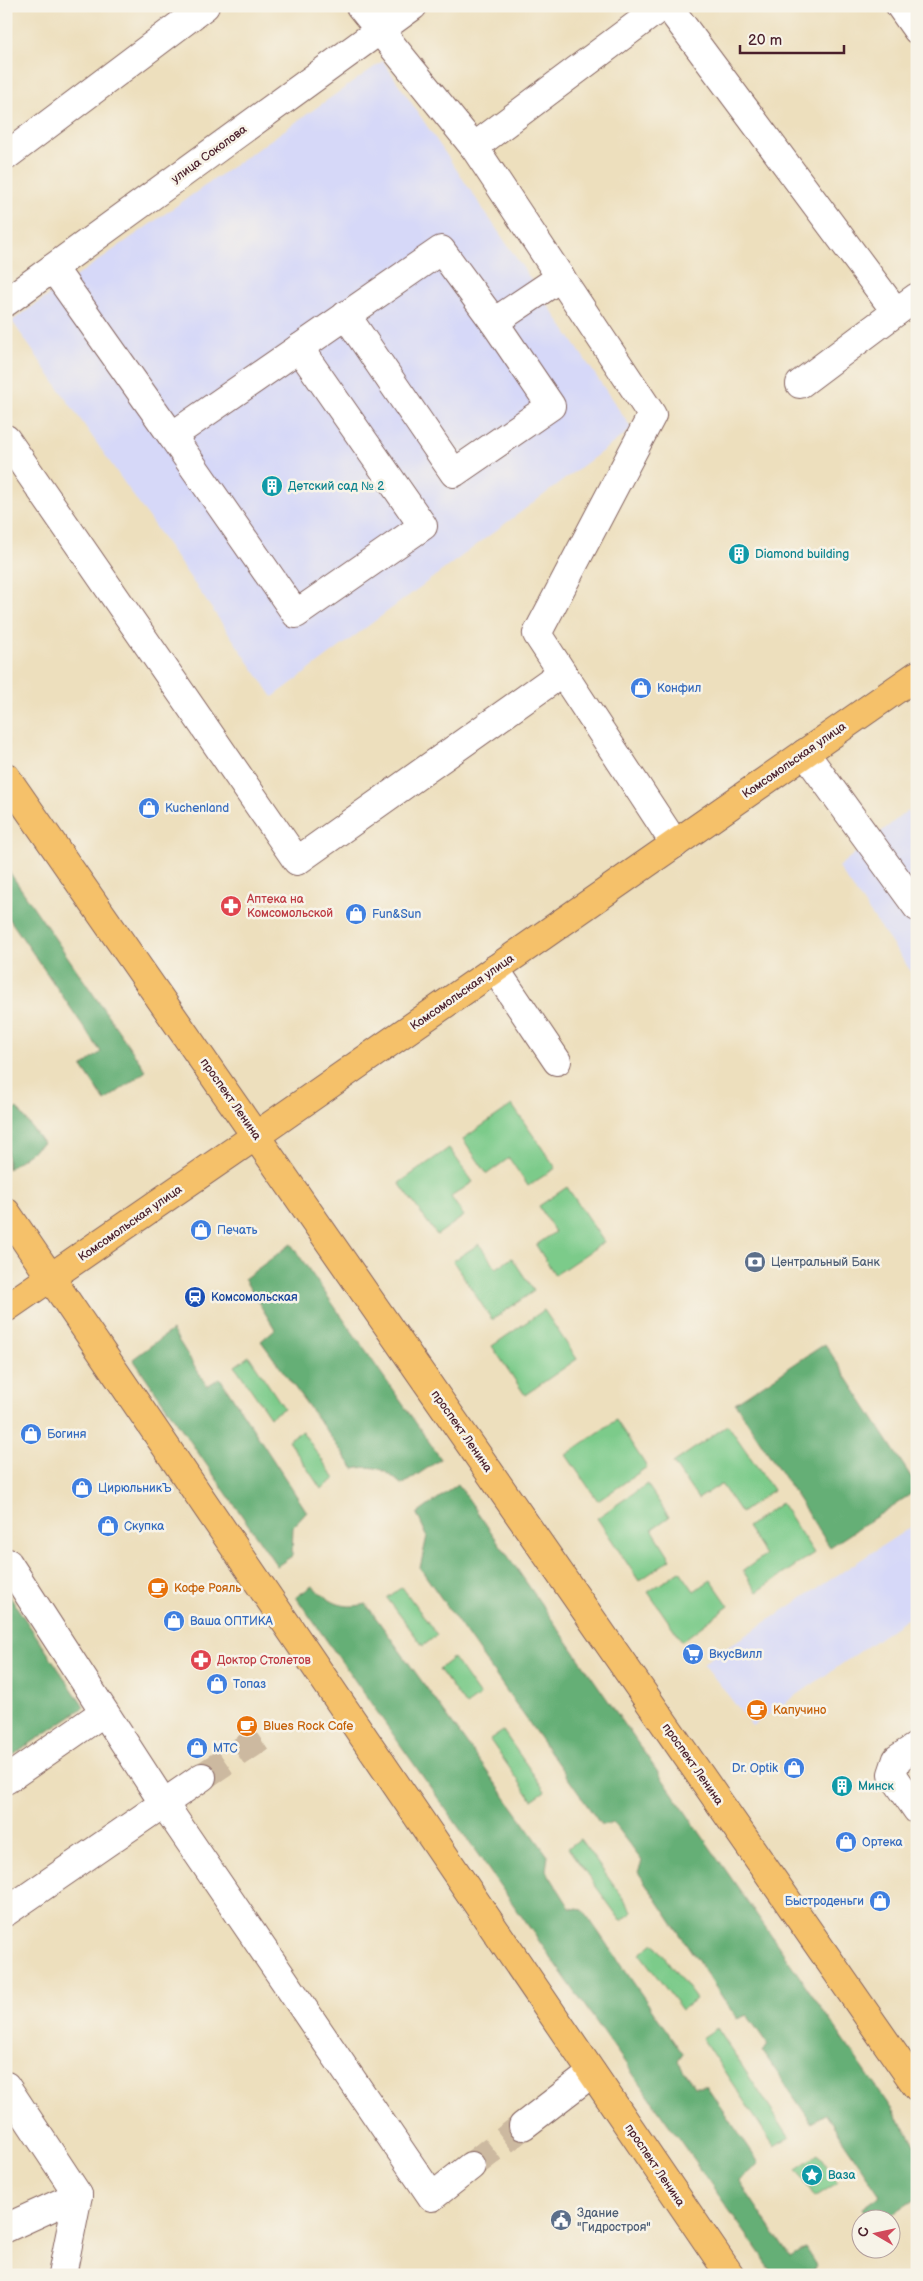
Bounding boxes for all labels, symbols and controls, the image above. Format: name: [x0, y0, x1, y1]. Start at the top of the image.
scale bar: [740, 22, 844, 54]
text: 20 m: [748, 31, 782, 50]
street label: улица Соколова: [169, 122, 250, 187]
building icon: Детский сад № 2: [260, 474, 284, 498]
place label: Детский сад № 2: [288, 479, 384, 494]
building icon: Diamond building: [727, 542, 751, 566]
place label: Diamond building: [755, 547, 849, 562]
shop icon: Конфил: [629, 676, 653, 700]
place label: Конфил: [657, 681, 702, 696]
street label: Комсомольская улица: [740, 719, 849, 802]
shop icon: Kuchenland: [137, 796, 161, 820]
place label: Kuchenland: [165, 801, 229, 816]
place label: Аптека на Комсомольской: [246, 892, 333, 921]
pharmacy icon: Аптека на Комсомольской: [219, 894, 243, 918]
shop icon: Fun&Sun: [344, 902, 368, 926]
place label: Fun&Sun: [372, 907, 421, 922]
street label: Комсомольская улица: [408, 951, 517, 1034]
street label: проспект Ленина: [197, 1055, 264, 1143]
street label: Комсомольская улица: [76, 1182, 185, 1265]
shop icon: Печать: [189, 1218, 213, 1242]
place label: Печать: [217, 1223, 258, 1238]
bank icon: Центральный Банк: [743, 1250, 767, 1274]
place label: Центральный Банк: [771, 1255, 881, 1270]
station icon: Комсомольская: [183, 1285, 207, 1309]
place label: Комсомольская: [211, 1290, 298, 1305]
street label: проспект Ленина: [428, 1387, 495, 1475]
shop icon: Богиня: [19, 1422, 43, 1446]
place label: Богиня: [47, 1427, 87, 1442]
shop icon: ЦирюльникЪ: [70, 1476, 94, 1500]
place label: ЦирюльникЪ: [98, 1481, 172, 1496]
shop icon: Скупка: [96, 1514, 120, 1538]
place label: Скупка: [124, 1519, 164, 1534]
cafe icon: Кофе Рояль: [146, 1576, 170, 1600]
place label: Кофе Рояль: [174, 1581, 241, 1596]
shop icon: Ваша ОПТИКА: [162, 1609, 186, 1633]
place label: Ваша ОПТИКА: [190, 1614, 274, 1629]
supermarket icon: ВкусВилл: [681, 1642, 705, 1666]
place label: ВкусВилл: [709, 1647, 763, 1662]
pharmacy icon: Доктор Столетов: [189, 1648, 213, 1672]
place label: Доктор Столетов: [217, 1653, 311, 1668]
shop icon: Топаз: [205, 1672, 229, 1696]
place label: Топаз: [233, 1677, 266, 1692]
cafe icon: Капучино: [745, 1698, 769, 1722]
place label: Капучино: [773, 1703, 826, 1718]
cafe icon: Blues Rock Cafe: [235, 1714, 259, 1738]
place label: Blues Rock Cafe: [263, 1719, 353, 1734]
street label: проспект Ленина: [659, 1720, 726, 1808]
shop icon: МТС: [185, 1736, 209, 1760]
place label: МТС: [213, 1741, 238, 1756]
shop icon: Dr. Optik: [782, 1756, 806, 1780]
place label: Dr. Optik: [732, 1761, 778, 1776]
building icon: Минск: [830, 1774, 854, 1798]
place label: Минск: [858, 1779, 894, 1794]
shop icon: Ортека: [834, 1830, 858, 1854]
place label: Ортека: [862, 1835, 903, 1850]
shop icon: Быстроденьги: [868, 1889, 892, 1913]
place label: Быстроденьги: [785, 1894, 864, 1909]
street label: проспект Ленина: [621, 2121, 688, 2209]
place icon: Ваза: [800, 2163, 824, 2187]
place label: Ваза: [828, 2168, 856, 2183]
place label: Здание "Гидростроя": [577, 2206, 651, 2235]
public building icon: Здание "Гидростроя": [549, 2208, 573, 2232]
north arrow: [850, 2208, 900, 2258]
text: С: [854, 2226, 873, 2238]

